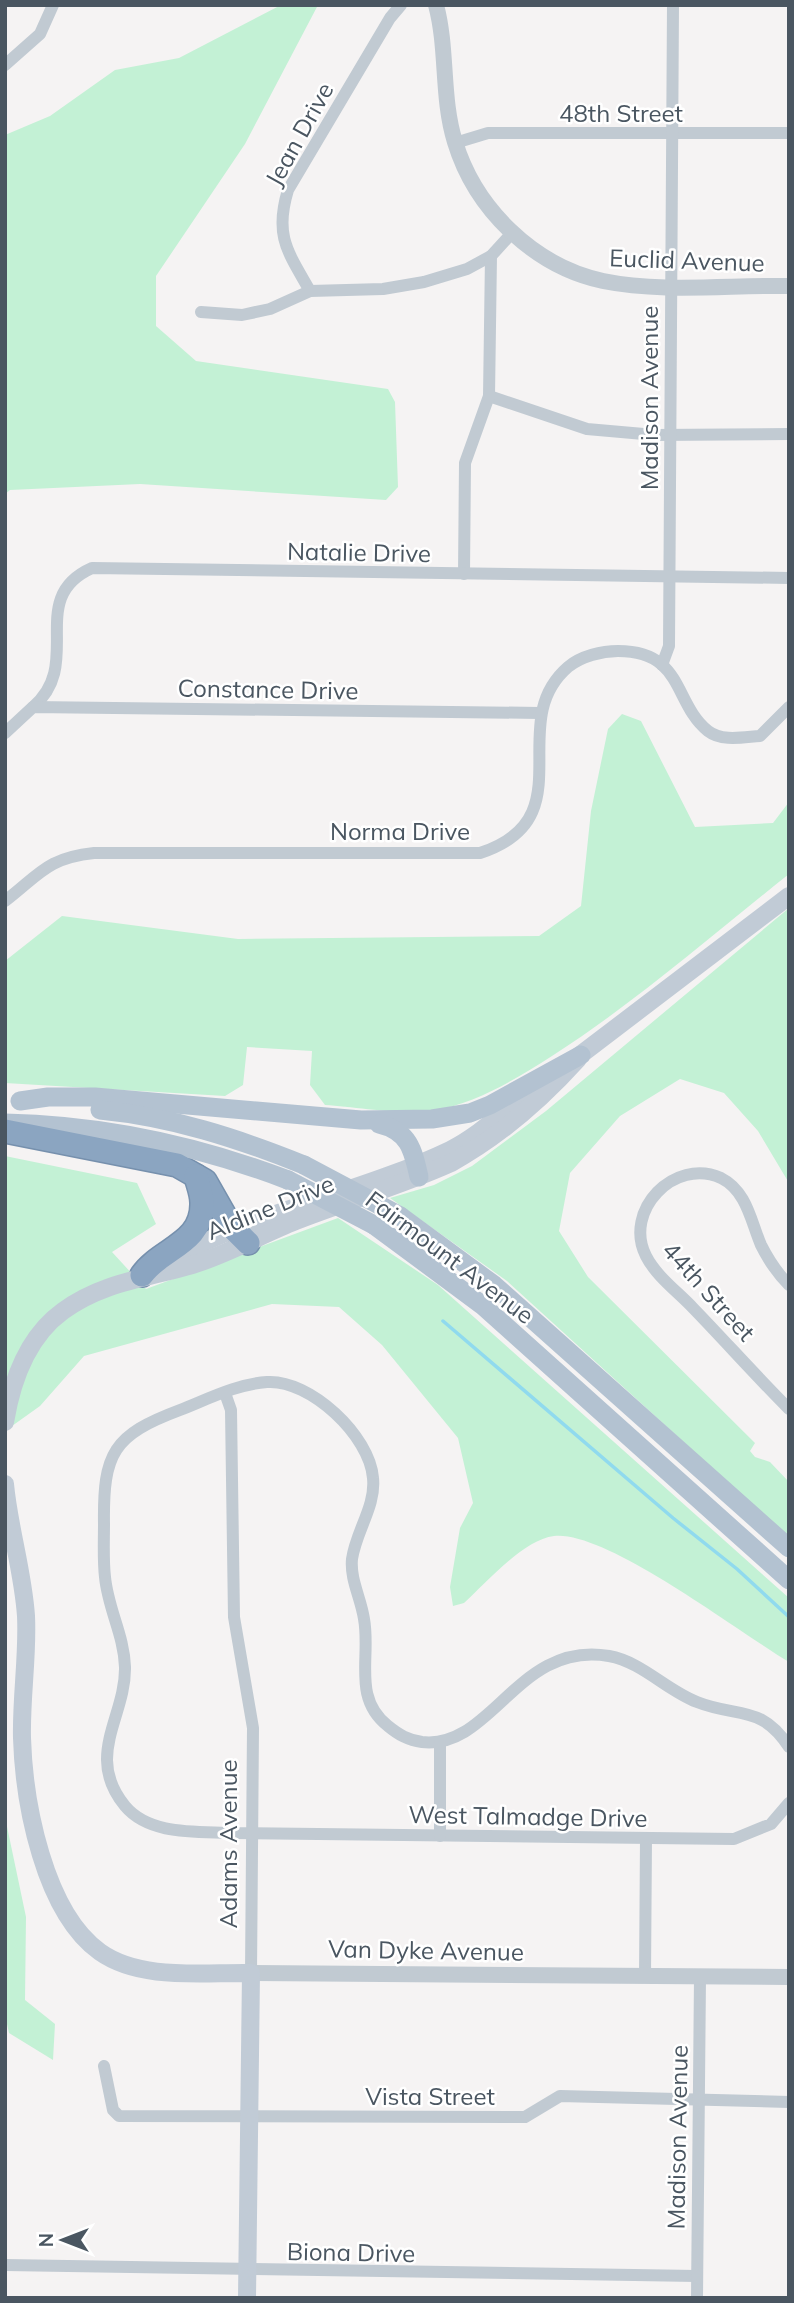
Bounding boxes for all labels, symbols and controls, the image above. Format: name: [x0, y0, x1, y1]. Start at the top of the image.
street label: Jean Drive: [258, 77, 340, 191]
street label: 48th Street: [559, 98, 683, 128]
street label: Euclid Avenue: [609, 242, 765, 278]
street label: Madison Avenue: [634, 306, 664, 490]
street label: Natalie Drive: [287, 536, 431, 568]
street label: Constance Drive: [177, 672, 359, 706]
street label: Norma Drive: [330, 816, 470, 846]
street label: Aldine Drive: [202, 1168, 338, 1246]
street label: Fairmount Avenue: [360, 1184, 540, 1330]
street label: 44th Street: [656, 1235, 762, 1347]
street label: Adams Avenue: [213, 1759, 243, 1929]
street label: West Talmadge Drive: [408, 1799, 648, 1833]
street label: Van Dyke Avenue: [328, 1933, 524, 1967]
street label: Madison Avenue: [660, 2044, 694, 2230]
street label: Vista Street: [365, 2081, 495, 2111]
north arrow: [28, 2205, 98, 2275]
text: N: [34, 2233, 58, 2247]
street label: Biona Drive: [287, 2236, 415, 2268]

